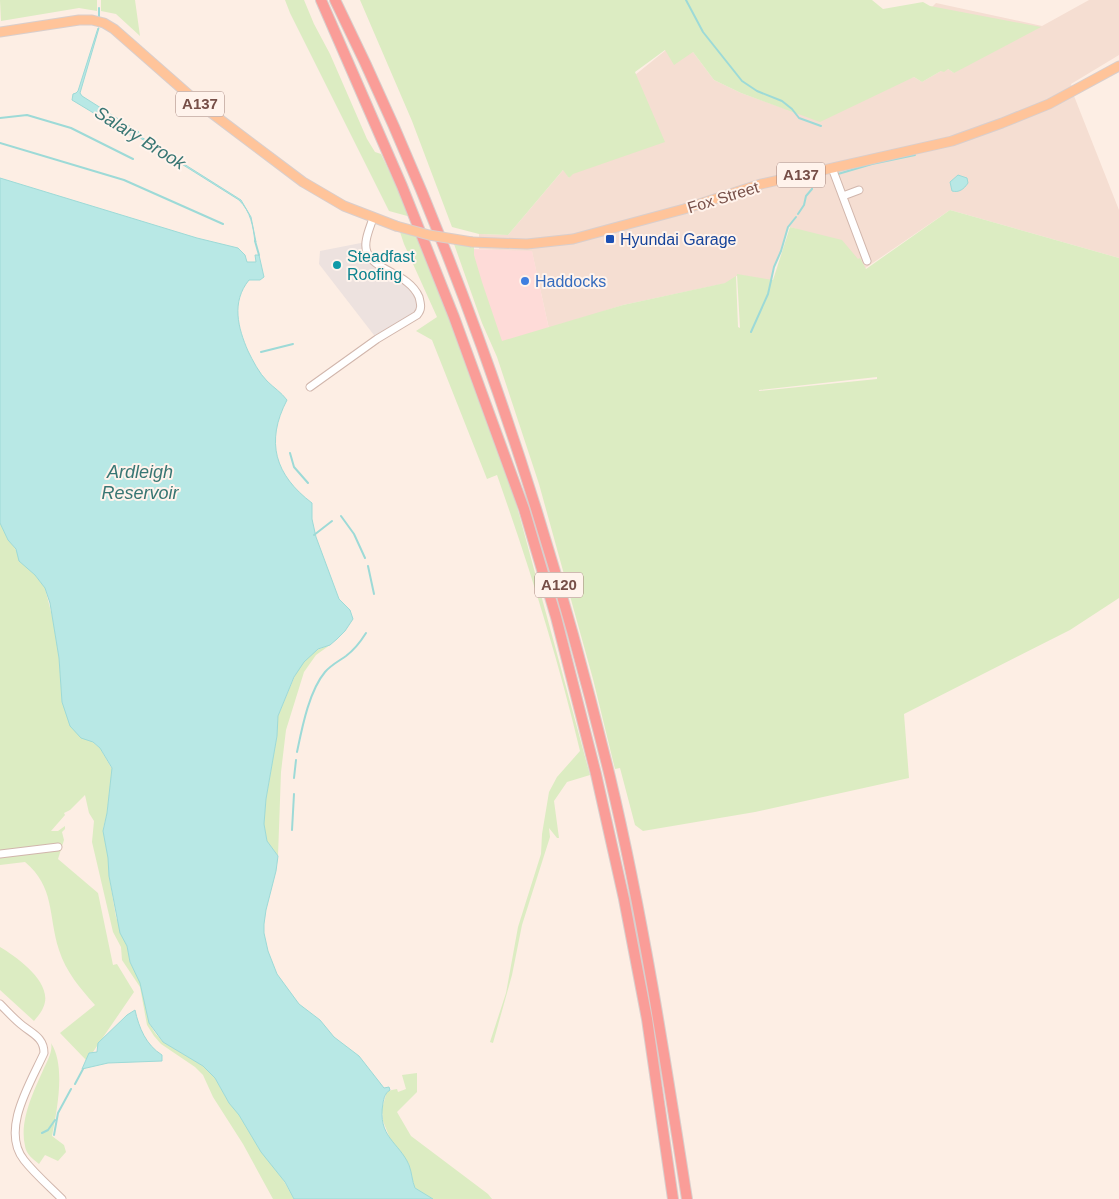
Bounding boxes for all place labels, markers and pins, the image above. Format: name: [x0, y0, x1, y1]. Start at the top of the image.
place label: Hyundai Garage: [620, 231, 737, 248]
marker: Hyundai Garage: [604, 233, 616, 245]
place label: Steadfast Roofing: [347, 248, 415, 283]
marker: Steadfast Roofing: [331, 259, 343, 271]
place label: Haddocks: [535, 273, 606, 290]
marker: Haddocks: [519, 275, 531, 287]

